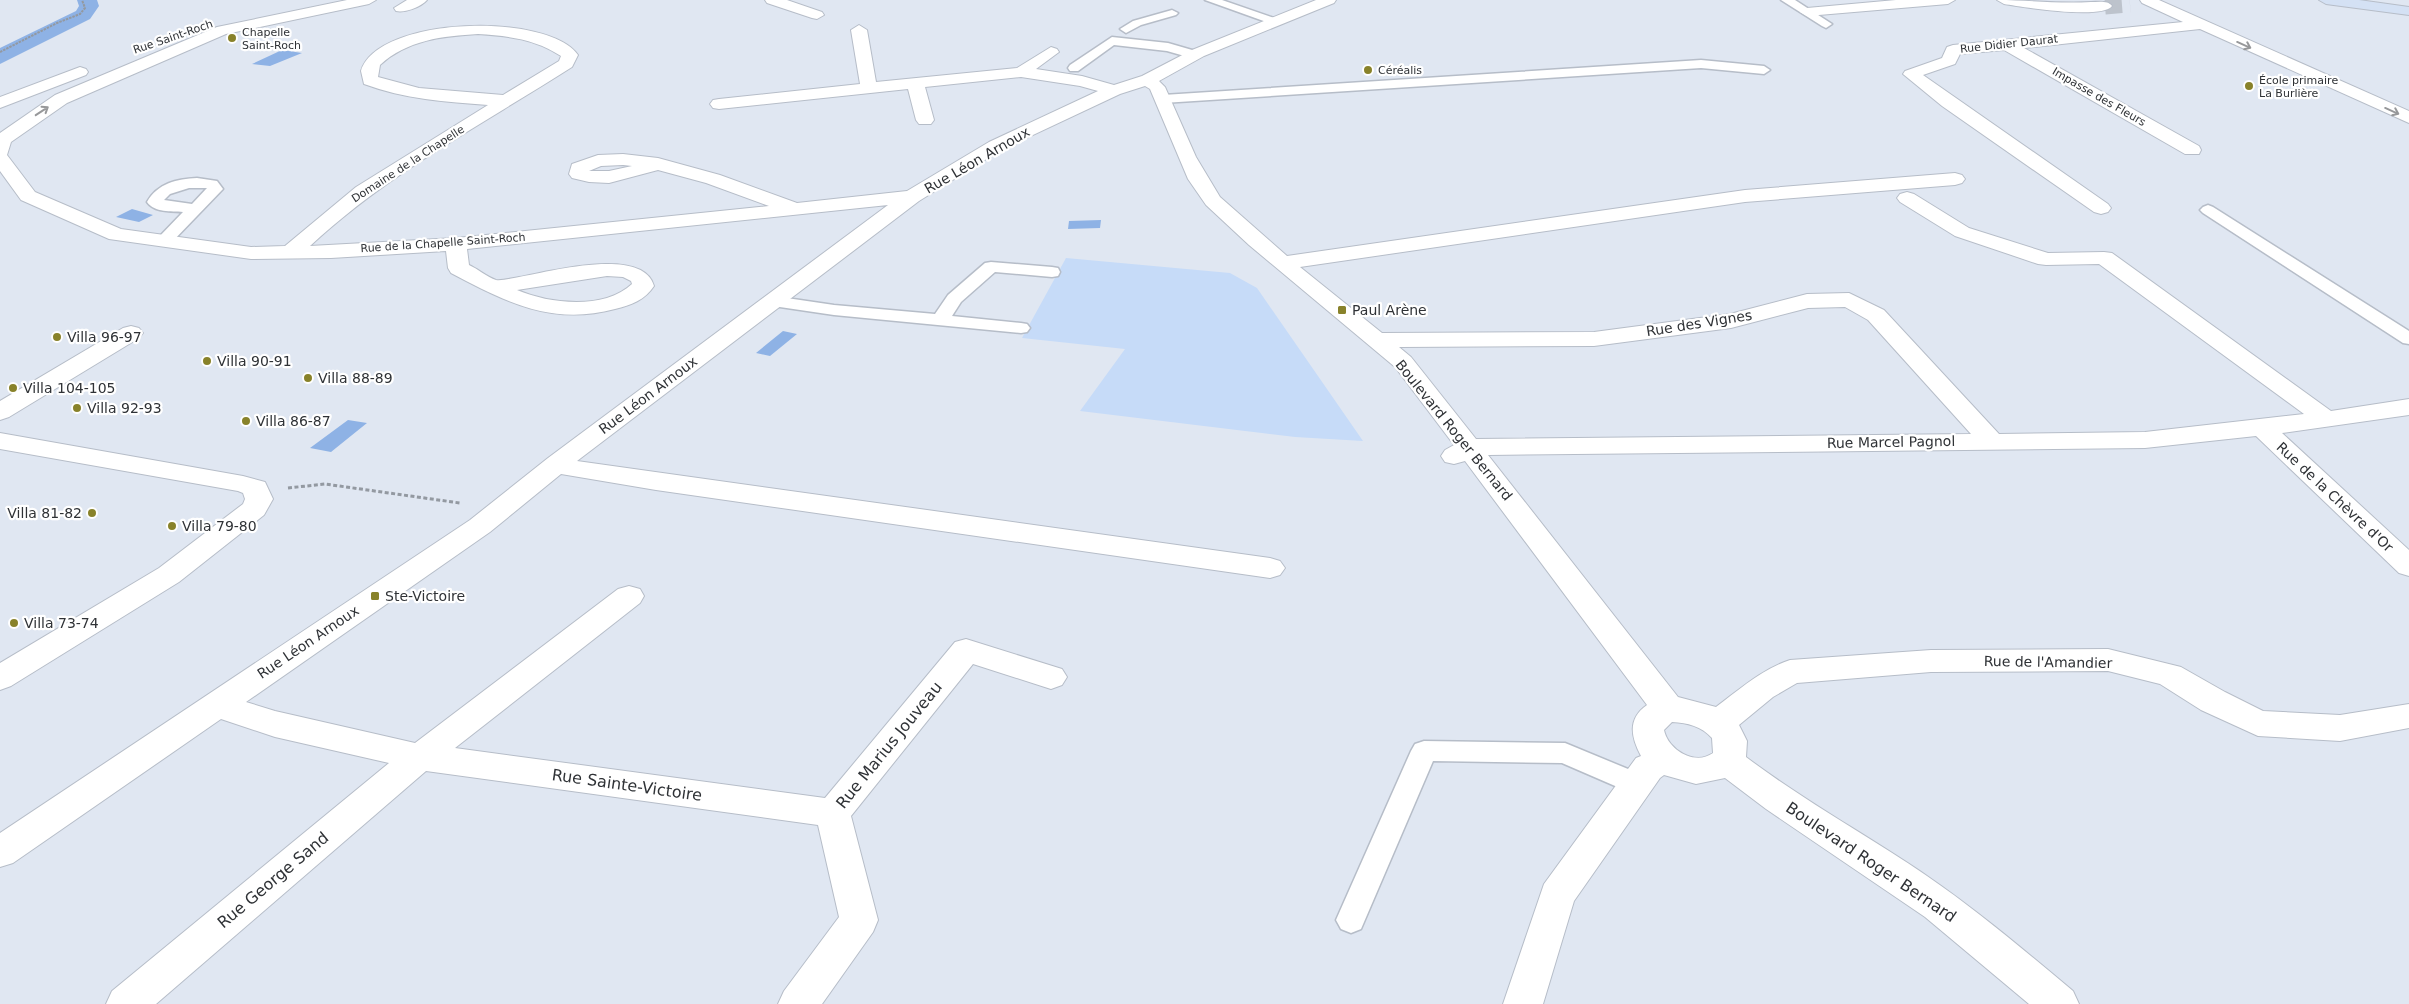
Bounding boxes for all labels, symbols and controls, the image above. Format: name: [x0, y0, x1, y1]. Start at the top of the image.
street label: Rue Saint-Roch: [131, 17, 215, 57]
place label: Chapelle Saint-Roch: [242, 26, 301, 52]
marker: Chapelle Saint-Roch: [226, 32, 238, 44]
street label: Rue Didier Daurat: [1959, 32, 2059, 56]
one-way arrow: [2236, 40, 2251, 50]
marker: Céréalis: [1362, 64, 1374, 76]
place label: Céréalis: [1378, 64, 1422, 77]
street label: Impasse des Fleurs: [2050, 65, 2148, 129]
place label: École primaire La Burlière: [2259, 74, 2338, 100]
marker: École primaire La Burlière: [2243, 80, 2255, 92]
one-way arrow: [34, 106, 48, 116]
one-way arrow: [2384, 106, 2399, 116]
street label: Domaine de la Chapelle: [349, 123, 467, 205]
street label: Rue Léon Arnoux: [922, 123, 1032, 197]
street label: Rue de la Chapelle Saint-Roch: [360, 231, 526, 255]
place label: Paul Arène: [1352, 302, 1427, 318]
marker: Paul Arène: [1336, 304, 1348, 316]
street label: Rue des Vignes: [1645, 307, 1753, 339]
place label: Villa 96-97: [67, 329, 142, 345]
marker: Villa 96-97: [51, 331, 63, 343]
place label: Villa 90-91: [217, 353, 292, 369]
street label: Rue Léon Arnoux: [596, 353, 700, 437]
marker: Villa 90-91: [201, 355, 213, 367]
street label: Boulevard Roger Bernard: [1392, 356, 1516, 504]
place label: Villa 88-89: [318, 370, 393, 386]
marker: Villa 88-89: [302, 372, 314, 384]
place label: Villa 104-105: [23, 380, 115, 396]
marker: Villa 104-105: [7, 382, 19, 394]
place label: Villa 92-93: [87, 400, 162, 416]
marker: Villa 92-93: [71, 402, 83, 414]
place label: Villa 86-87: [256, 413, 331, 429]
marker: Villa 86-87: [240, 415, 252, 427]
street label: Rue Marcel Pagnol: [1827, 433, 1955, 451]
street label: Rue de la Chèvre d'Or: [2273, 439, 2397, 555]
place label: Villa 81-82: [7, 505, 82, 521]
marker: Villa 81-82: [86, 507, 98, 519]
place label: Villa 79-80: [182, 518, 257, 534]
marker: Villa 79-80: [166, 520, 178, 532]
place label: Ste-Victoire: [385, 588, 465, 604]
marker: Ste-Victoire: [369, 590, 381, 602]
street label: Rue Léon Arnoux: [254, 602, 362, 682]
place label: Villa 73-74: [24, 615, 99, 631]
marker: Villa 73-74: [8, 617, 20, 629]
street label: Rue de l'Amandier: [1984, 653, 2113, 671]
street label: Rue Marius Jouveau: [832, 678, 946, 812]
street label: Rue Sainte-Victoire: [551, 765, 703, 805]
street label: Boulevard Roger Bernard: [1782, 798, 1960, 926]
street label: Rue George Sand: [214, 828, 332, 932]

